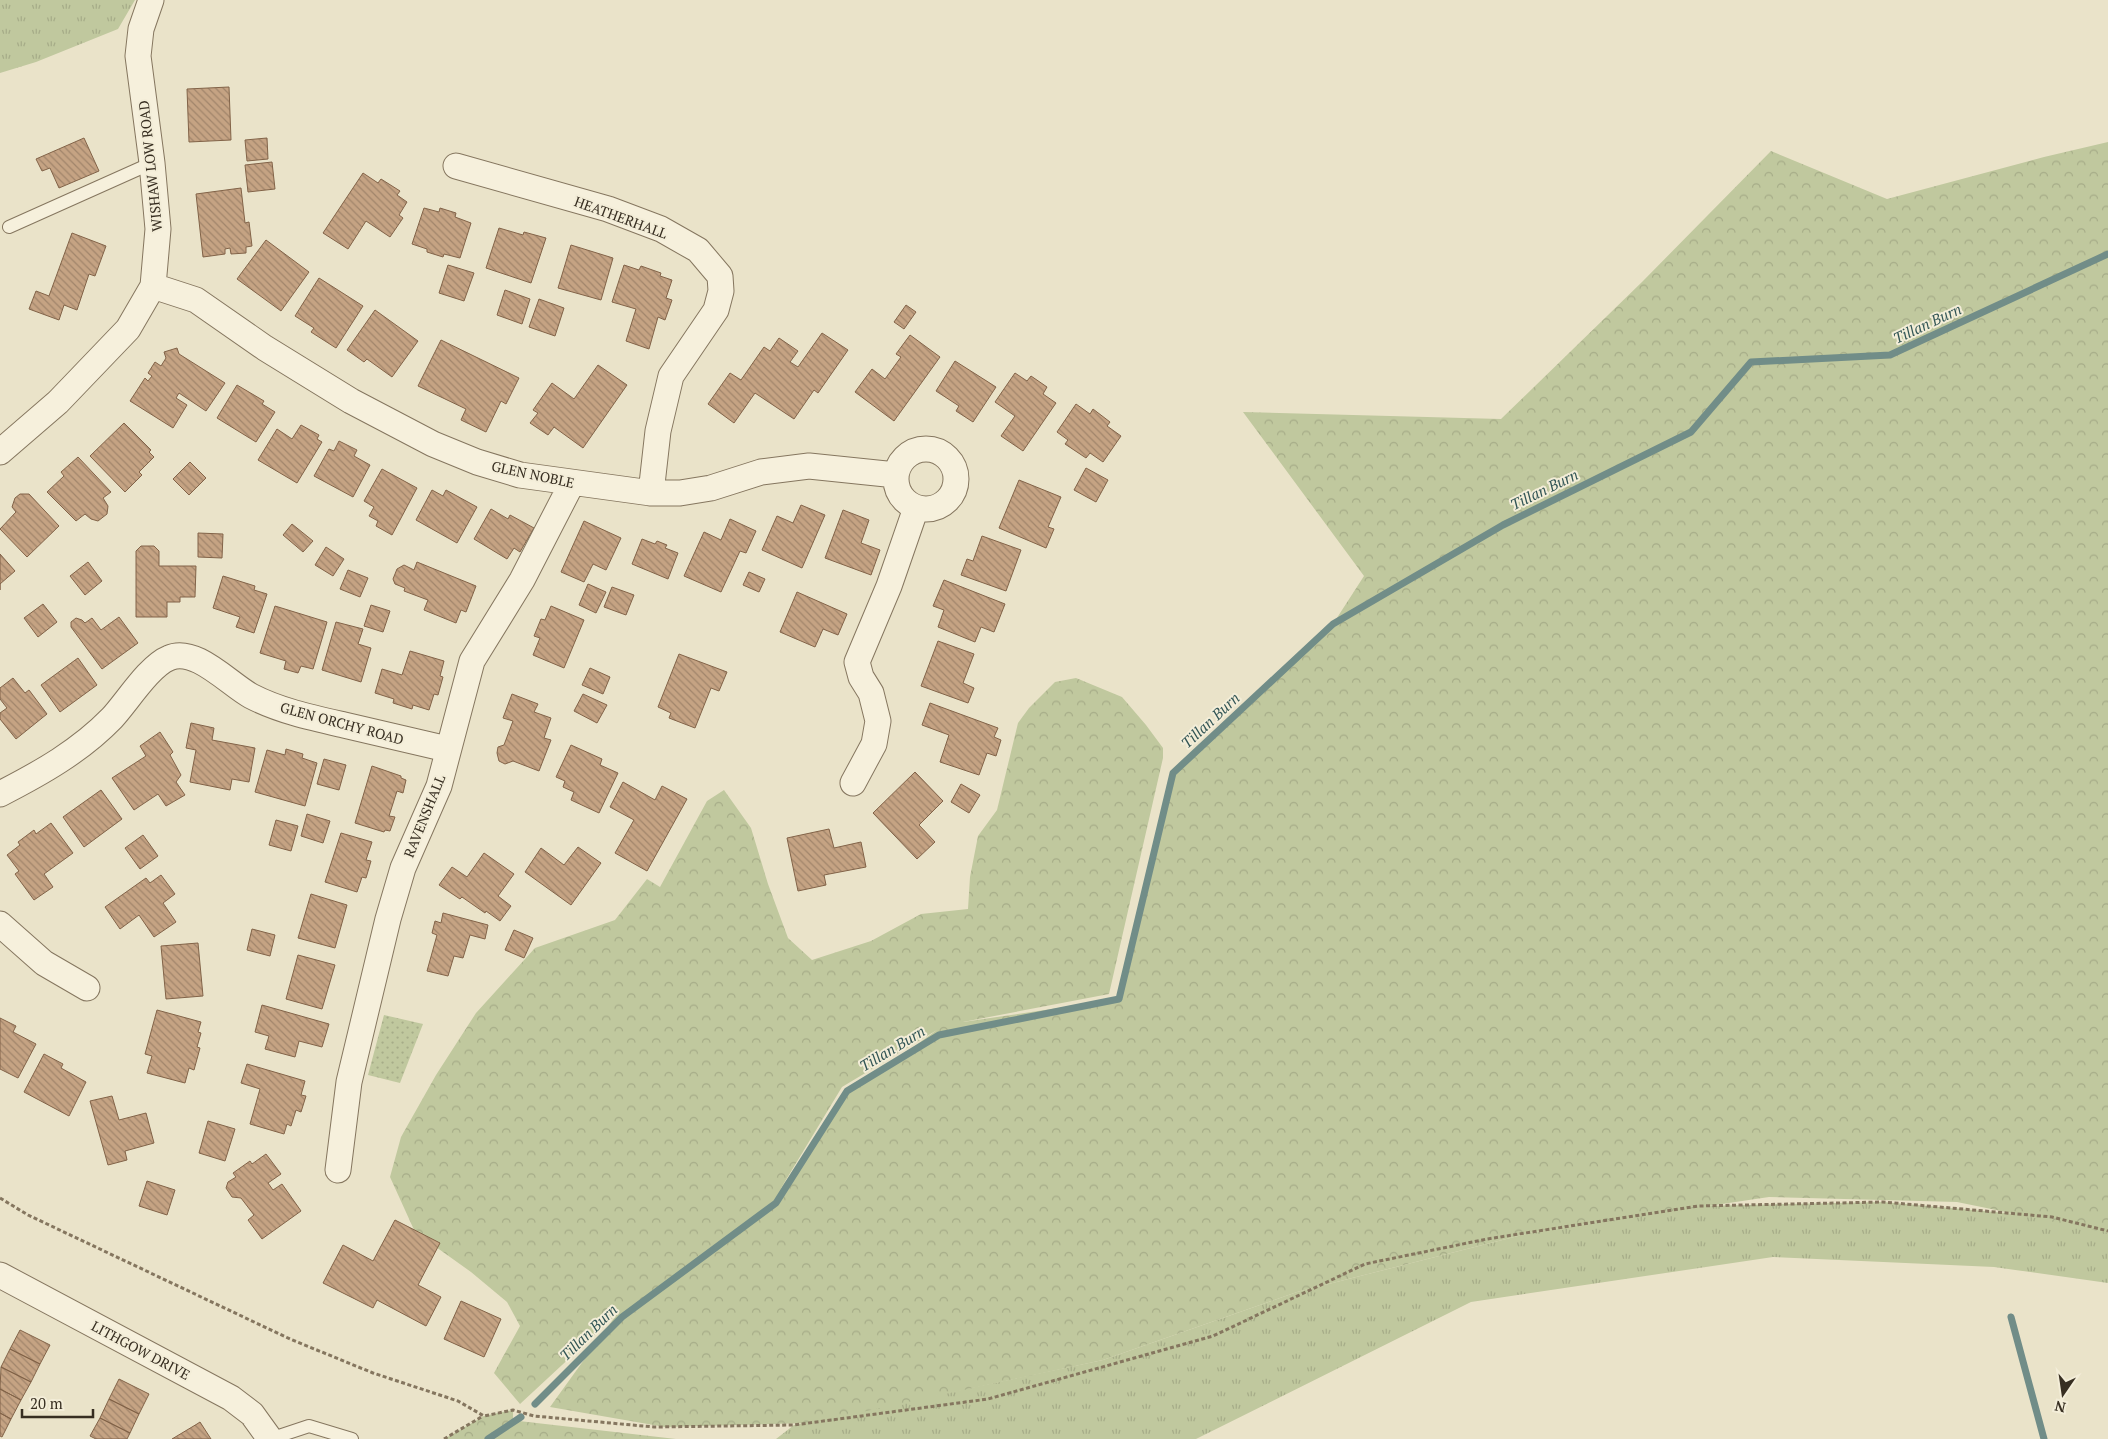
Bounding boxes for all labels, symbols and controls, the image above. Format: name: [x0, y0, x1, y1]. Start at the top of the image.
street label: WISHAW LOW ROAD: [134, 99, 166, 233]
street label: HEATHERHALL: [572, 191, 670, 243]
water label: Tillan Burn: [1890, 298, 1964, 348]
street label: GLEN NOBLE: [490, 456, 576, 492]
water label: Tillan Burn: [1507, 464, 1581, 514]
water label: Tillan Burn: [1176, 688, 1244, 752]
street label: GLEN ORCHY ROAD: [278, 697, 406, 749]
street label: RAVENSHALL: [399, 772, 449, 860]
water label: Tillan Burn: [856, 1021, 928, 1075]
water label: Tillan Burn: [555, 1299, 621, 1365]
street label: LITHGOW DRIVE: [88, 1316, 194, 1384]
north arrow: [2038, 1369, 2088, 1419]
scale bar: [22, 1386, 94, 1418]
text: 20 m: [30, 1393, 63, 1413]
text: N: [2052, 1397, 2067, 1418]

